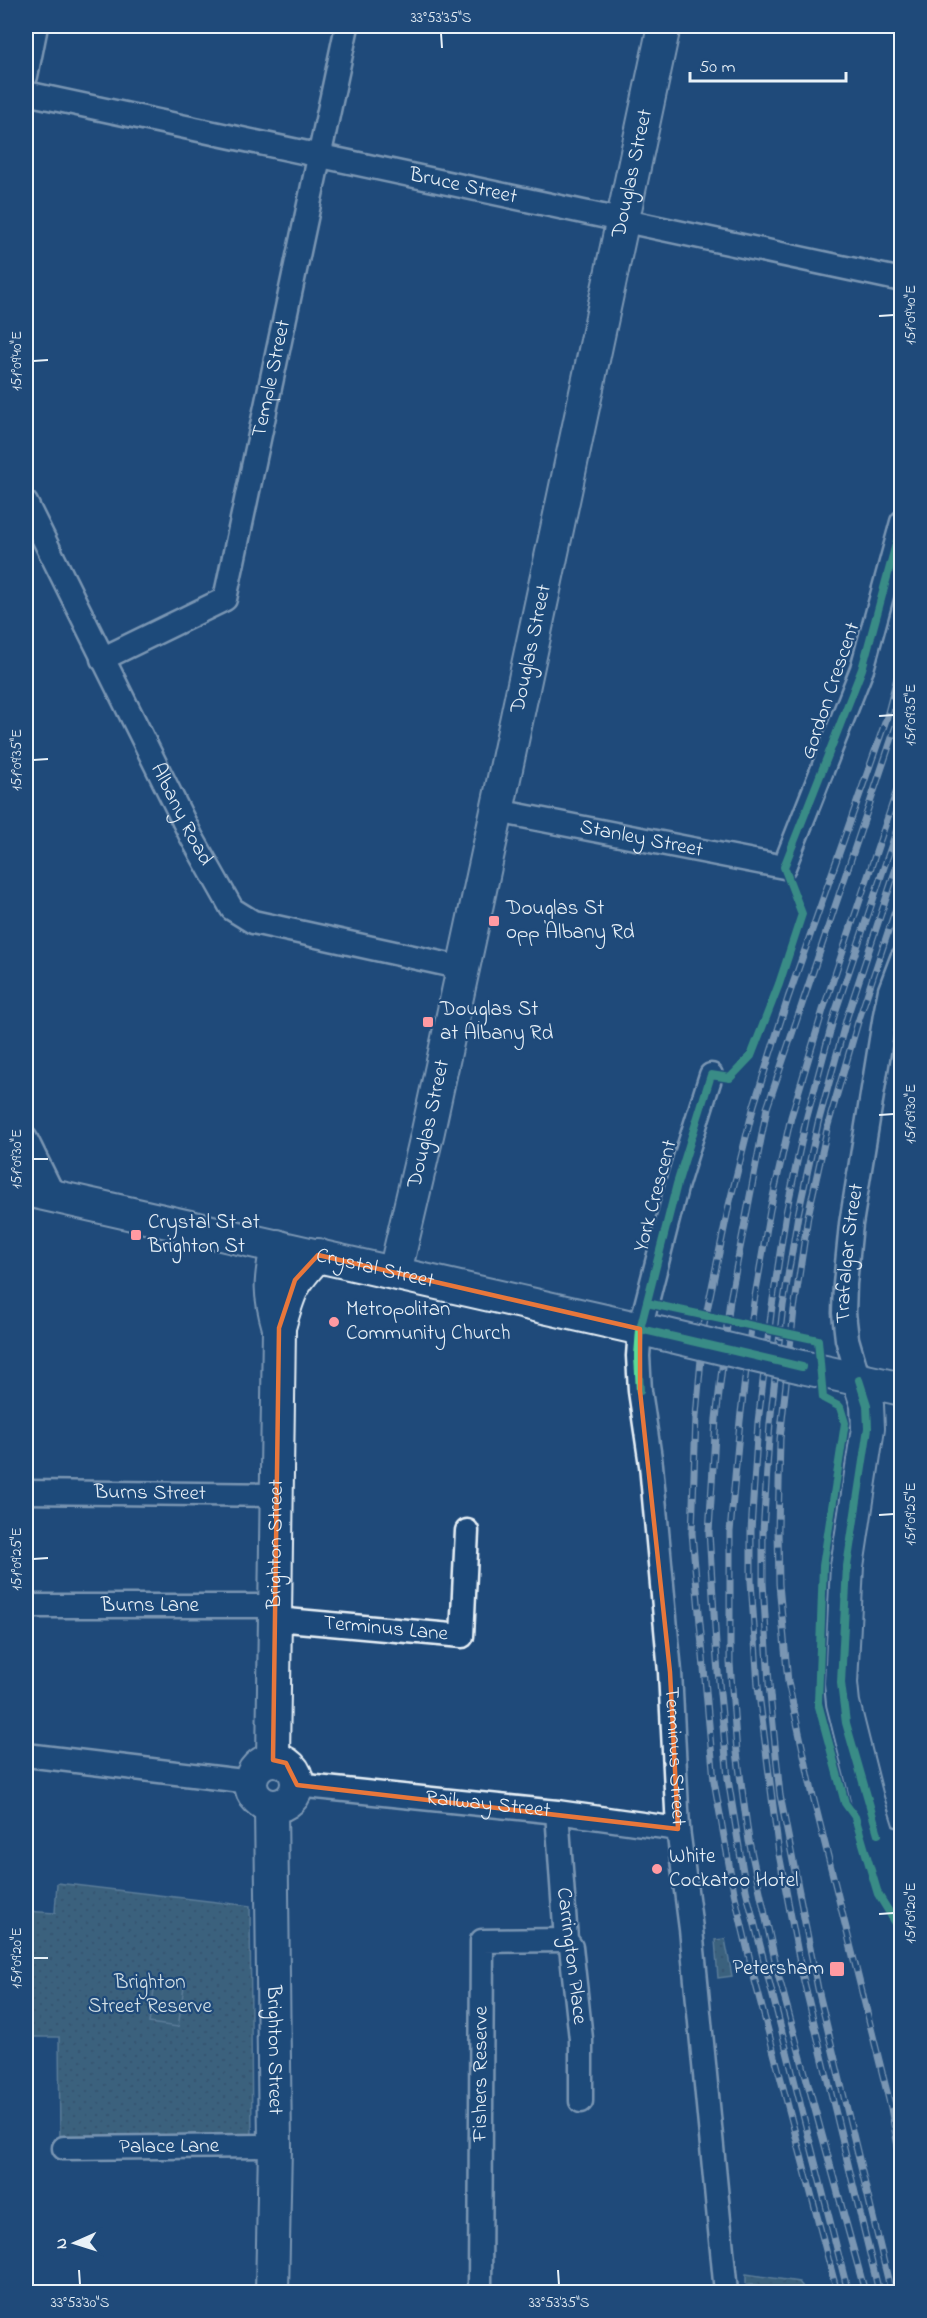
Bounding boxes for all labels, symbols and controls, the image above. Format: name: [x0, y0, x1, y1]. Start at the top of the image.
text: 33°53'35"S: [411, 7, 472, 29]
scale bar: [690, 45, 846, 83]
text: 50 m: [699, 55, 736, 81]
street label: Douglas Street: [604, 106, 661, 241]
street label: Bruce Street: [405, 160, 520, 212]
text: 151°09'40"E: [900, 285, 922, 345]
street label: Temple Street: [245, 317, 299, 440]
text: 151°09'40"E: [6, 331, 28, 391]
street label: Douglas Street: [503, 582, 560, 717]
street label: Gordon Crescent: [794, 618, 868, 764]
text: 151°09'35"E: [900, 684, 922, 746]
text: 151°09'35"E: [6, 729, 28, 791]
street label: Albany Road: [142, 758, 220, 872]
street label: Stanley Street: [577, 812, 706, 866]
place label: Douglas St opp Albany Rd: [505, 894, 635, 950]
marker: Douglas St opp Albany Rd: [487, 914, 501, 928]
place label: Douglas St at Albany Rd: [439, 995, 553, 1051]
marker: Douglas St at Albany Rd: [421, 1015, 435, 1029]
street label: Douglas Street: [400, 1057, 458, 1192]
text: 151°09'30"E: [900, 1084, 922, 1144]
text: 151°09'30"E: [6, 1129, 28, 1189]
street label: York Crescent: [627, 1136, 685, 1256]
street label: Trafalgar Street: [829, 1181, 872, 1325]
place label: Crystal St at Brighton St: [147, 1208, 260, 1264]
marker: Crystal St at Brighton St: [129, 1228, 143, 1242]
street label: Crystal Street: [313, 1241, 437, 1297]
place label: Metropolitan Community Church: [346, 1295, 510, 1351]
marker: Metropolitan Community Church: [327, 1315, 341, 1329]
street label: Burns Street: [93, 1478, 206, 1509]
street label: Brighton Street: [260, 1479, 293, 1610]
text: 151°09'25"E: [900, 1482, 922, 1546]
text: 151°09'25"E: [6, 1527, 28, 1591]
street label: Burns Lane: [100, 1591, 199, 1621]
street label: Terminus Lane: [322, 1608, 450, 1650]
street label: Terminus Street: [656, 1686, 693, 1827]
street label: Railway Street: [424, 1783, 552, 1826]
place label: White Cockatoo Hotel: [669, 1842, 799, 1896]
marker: White Cockatoo Hotel: [650, 1862, 664, 1876]
text: 151°09'20"E: [900, 1882, 922, 1944]
street label: Carrington Place: [546, 1886, 594, 2027]
text: 151°09'20"E: [6, 1927, 28, 1989]
place label: Petersham: [732, 1954, 824, 1984]
marker: Petersham: [828, 1960, 846, 1978]
park label: Brighton Street Reserve: [88, 1968, 213, 2022]
street label: Brighton Street: [256, 1984, 290, 2115]
street label: Fishers Reserve: [466, 2005, 497, 2143]
street label: Palace Lane: [119, 2132, 220, 2162]
north arrow: [45, 2213, 105, 2273]
text: N: [50, 2237, 74, 2250]
text: 33°53'30"S: [51, 2292, 110, 2314]
text: 33°53'35"S: [529, 2292, 590, 2314]

